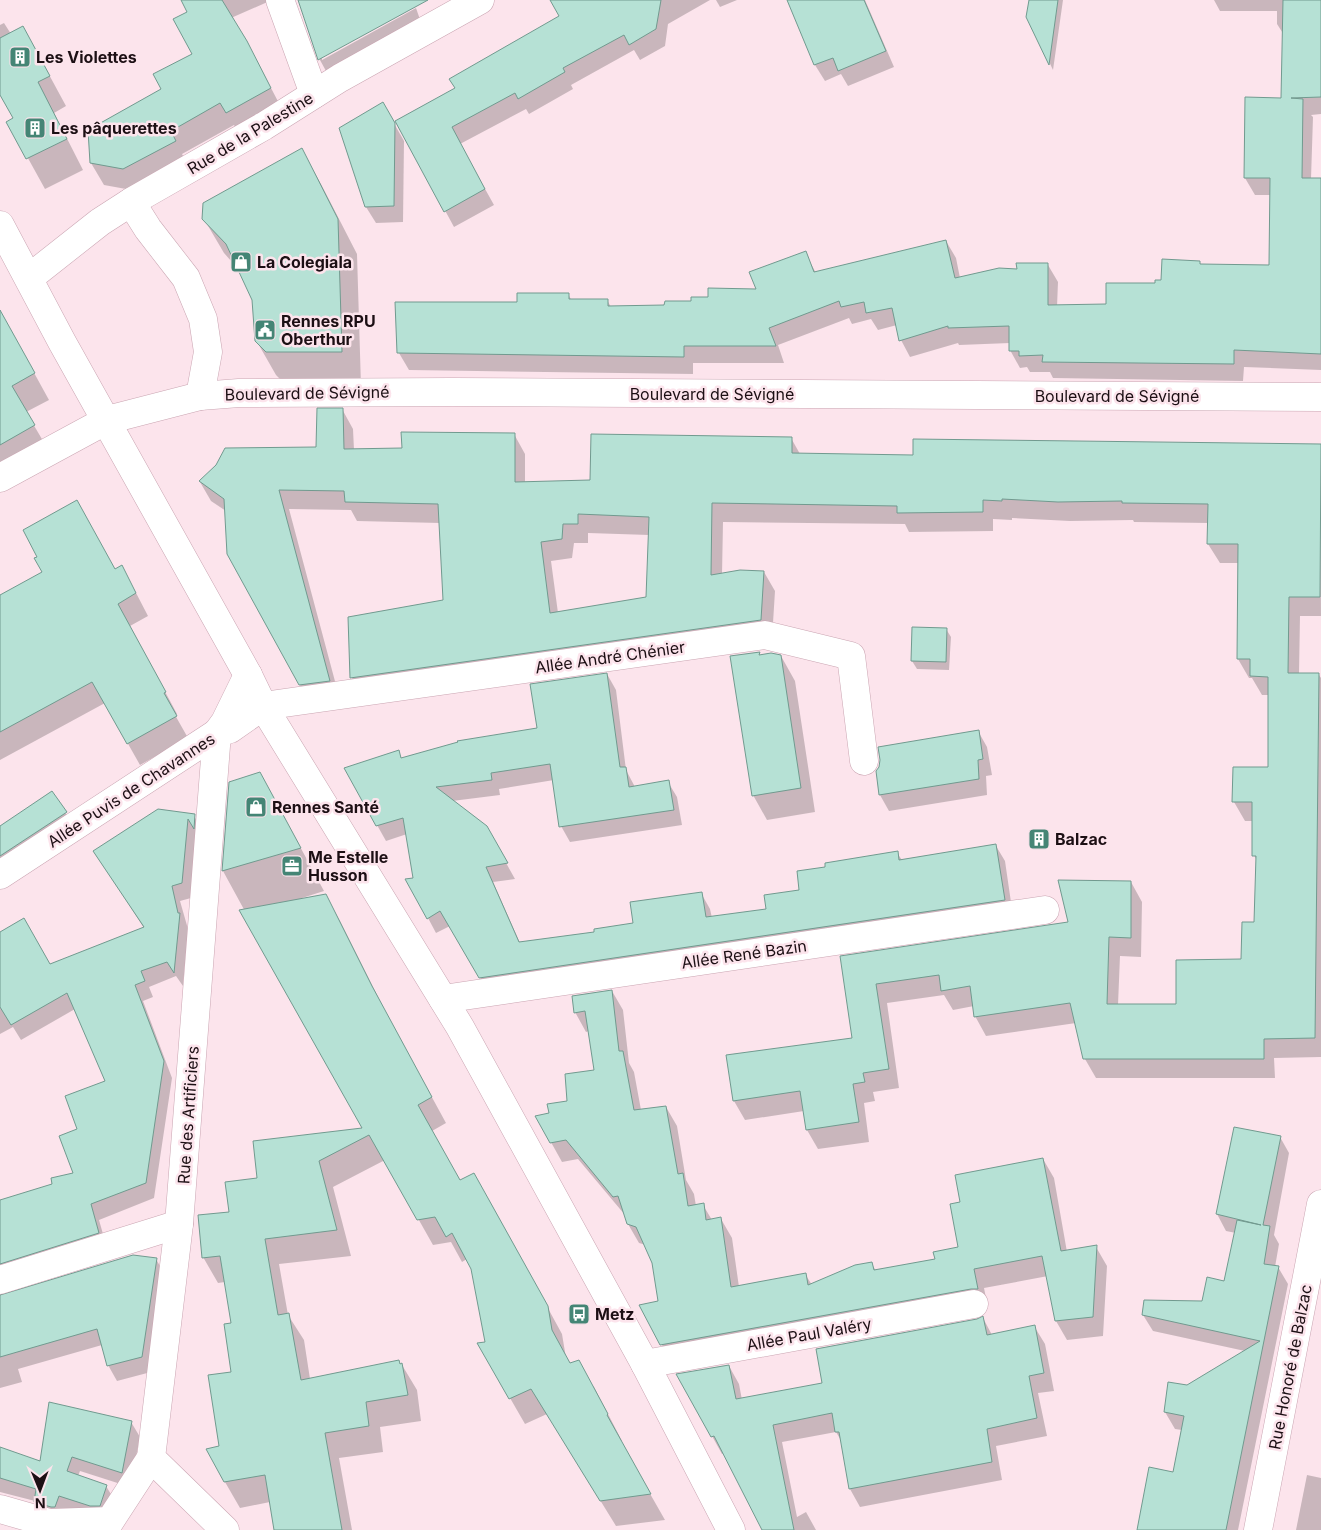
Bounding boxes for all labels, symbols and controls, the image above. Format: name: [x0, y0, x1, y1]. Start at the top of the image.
building icon: Les Violettes: [8, 45, 32, 69]
place label: Les Violettes: [36, 47, 137, 67]
street label: Rue de la Palestine: [183, 88, 317, 178]
building icon: Les pâquerettes: [23, 116, 47, 140]
place label: Les pâquerettes: [51, 118, 177, 138]
shop icon: La Colegiala: [229, 250, 253, 274]
place label: La Colegiala: [257, 252, 352, 272]
place label: Rennes RPU Oberthur: [281, 311, 376, 349]
public building icon: Rennes RPU Oberthur: [253, 318, 277, 342]
street label: Boulevard de Sévigné: [224, 382, 390, 404]
street label: Boulevard de Sévigné: [630, 384, 794, 404]
street label: Boulevard de Sévigné: [1035, 386, 1199, 406]
street label: Allée André Chénier: [534, 637, 686, 677]
street label: Allée Puvis de Chavannes: [44, 728, 218, 852]
shop icon: Rennes Santé: [244, 795, 268, 819]
place label: Rennes Santé: [272, 797, 379, 817]
building icon: Balzac: [1027, 827, 1051, 851]
place label: Balzac: [1055, 829, 1107, 849]
place label: Me Estelle Husson: [308, 847, 388, 885]
office icon: Me Estelle Husson: [280, 854, 304, 878]
street label: Allée René Bazin: [680, 935, 808, 973]
street label: Rue des Artificiers: [173, 1045, 203, 1185]
street label: Rue Honoré de Balzac: [1264, 1283, 1316, 1451]
bus stop icon: Metz: [567, 1302, 591, 1326]
place label: Metz: [595, 1304, 634, 1324]
street label: Allée Paul Valéry: [745, 1313, 873, 1355]
north arrow: [15, 1465, 65, 1515]
text: N: [35, 1495, 46, 1512]

